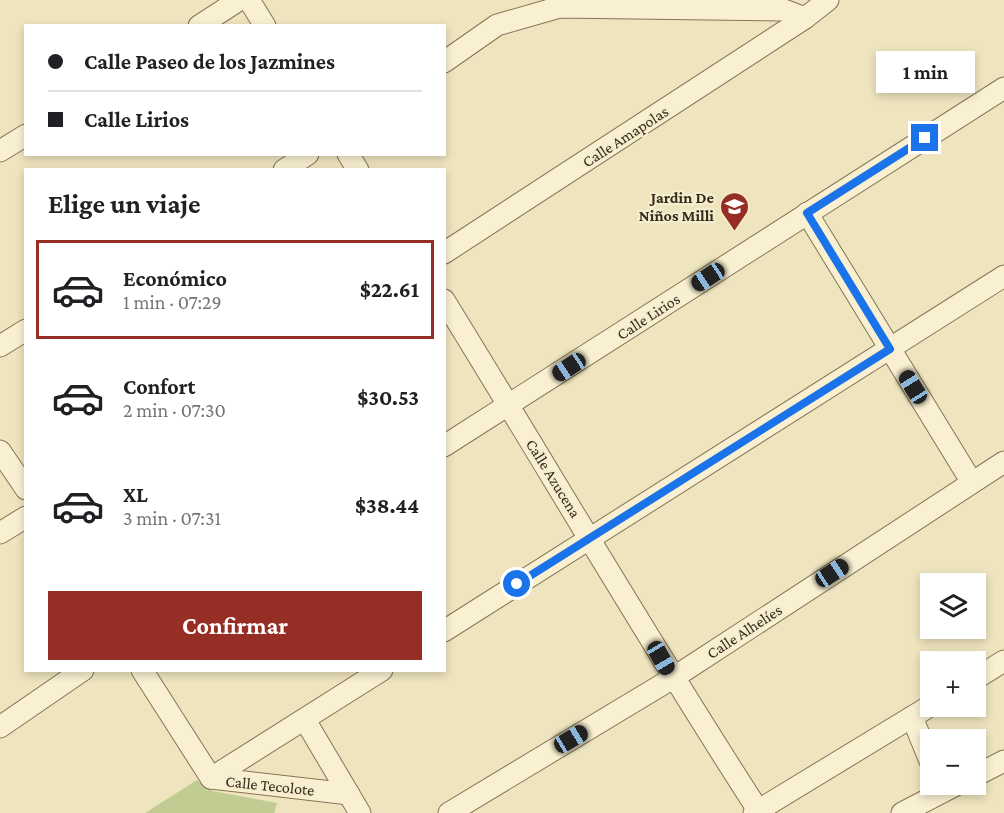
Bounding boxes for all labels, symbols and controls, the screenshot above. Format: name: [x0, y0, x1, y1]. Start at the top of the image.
text: Calle Paseo de los Jazmines: [84, 49, 335, 74]
callout: 1 min: [876, 51, 974, 93]
text: 1 min: [903, 61, 948, 83]
street label: Calle Amapolas: [579, 102, 672, 171]
text: Calle Lirios: [84, 107, 189, 132]
route end: [911, 124, 938, 151]
text: Elige un viaje: [48, 189, 201, 219]
place label: Jardin De Niños Milli: [639, 189, 715, 224]
school or university icon: Jardin De Niños Milli: [719, 190, 751, 232]
car: [688, 260, 728, 294]
icon: car: [51, 263, 105, 317]
text: Económico: [123, 266, 227, 291]
text: $22.61: [360, 277, 419, 302]
street label: Calle Lirios: [614, 290, 683, 343]
text: 1 min · 07:29: [123, 291, 222, 313]
car: [549, 350, 589, 384]
car: [896, 367, 930, 407]
icon: car: [51, 371, 105, 425]
text: Confort: [123, 374, 196, 399]
text: $30.53: [357, 385, 419, 410]
text: 2 min · 07:30: [123, 399, 226, 421]
street label: Calle Azucena: [523, 436, 585, 521]
icon: car: [51, 479, 105, 533]
text: XL: [123, 482, 148, 507]
text: $38.44: [355, 493, 419, 518]
text: 3 min · 07:31: [123, 507, 221, 529]
car: [812, 556, 852, 590]
route start: [503, 570, 530, 597]
map controls: [920, 573, 986, 795]
button: layers: [920, 573, 986, 639]
button: Confirmar: [48, 591, 422, 660]
street label: Calle Alhelíes: [704, 601, 785, 662]
car: [644, 638, 678, 678]
button: +: [920, 651, 986, 717]
car: [551, 722, 591, 756]
button: −: [920, 729, 986, 795]
street label: Calle Tecolote: [225, 772, 315, 799]

